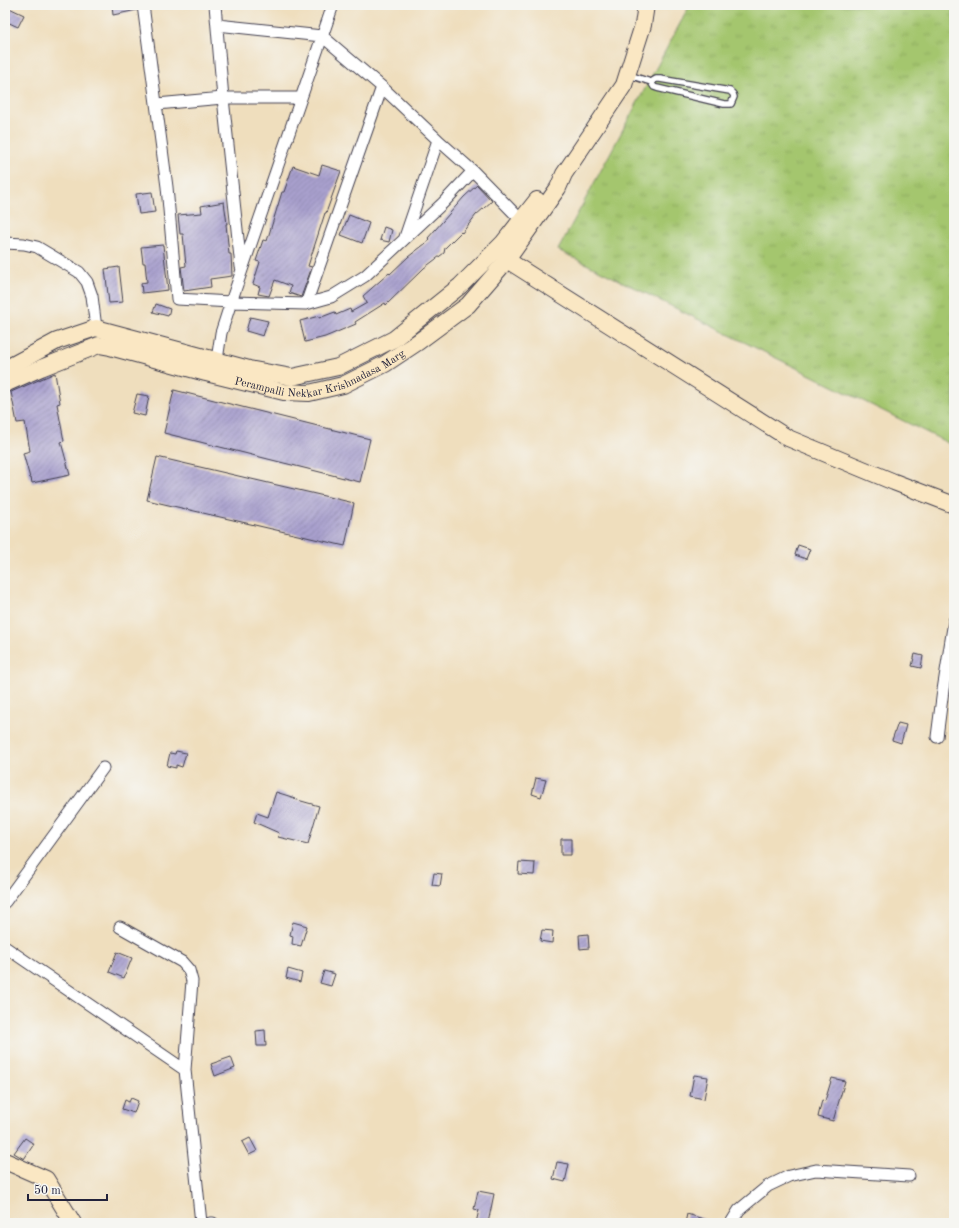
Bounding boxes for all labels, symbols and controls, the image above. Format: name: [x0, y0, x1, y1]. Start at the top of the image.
street label: Perampalli Nekkar Krishnadasa Marg: [233, 348, 407, 400]
scale bar: [28, 1176, 107, 1202]
text: 50 m: [34, 1184, 61, 1197]

